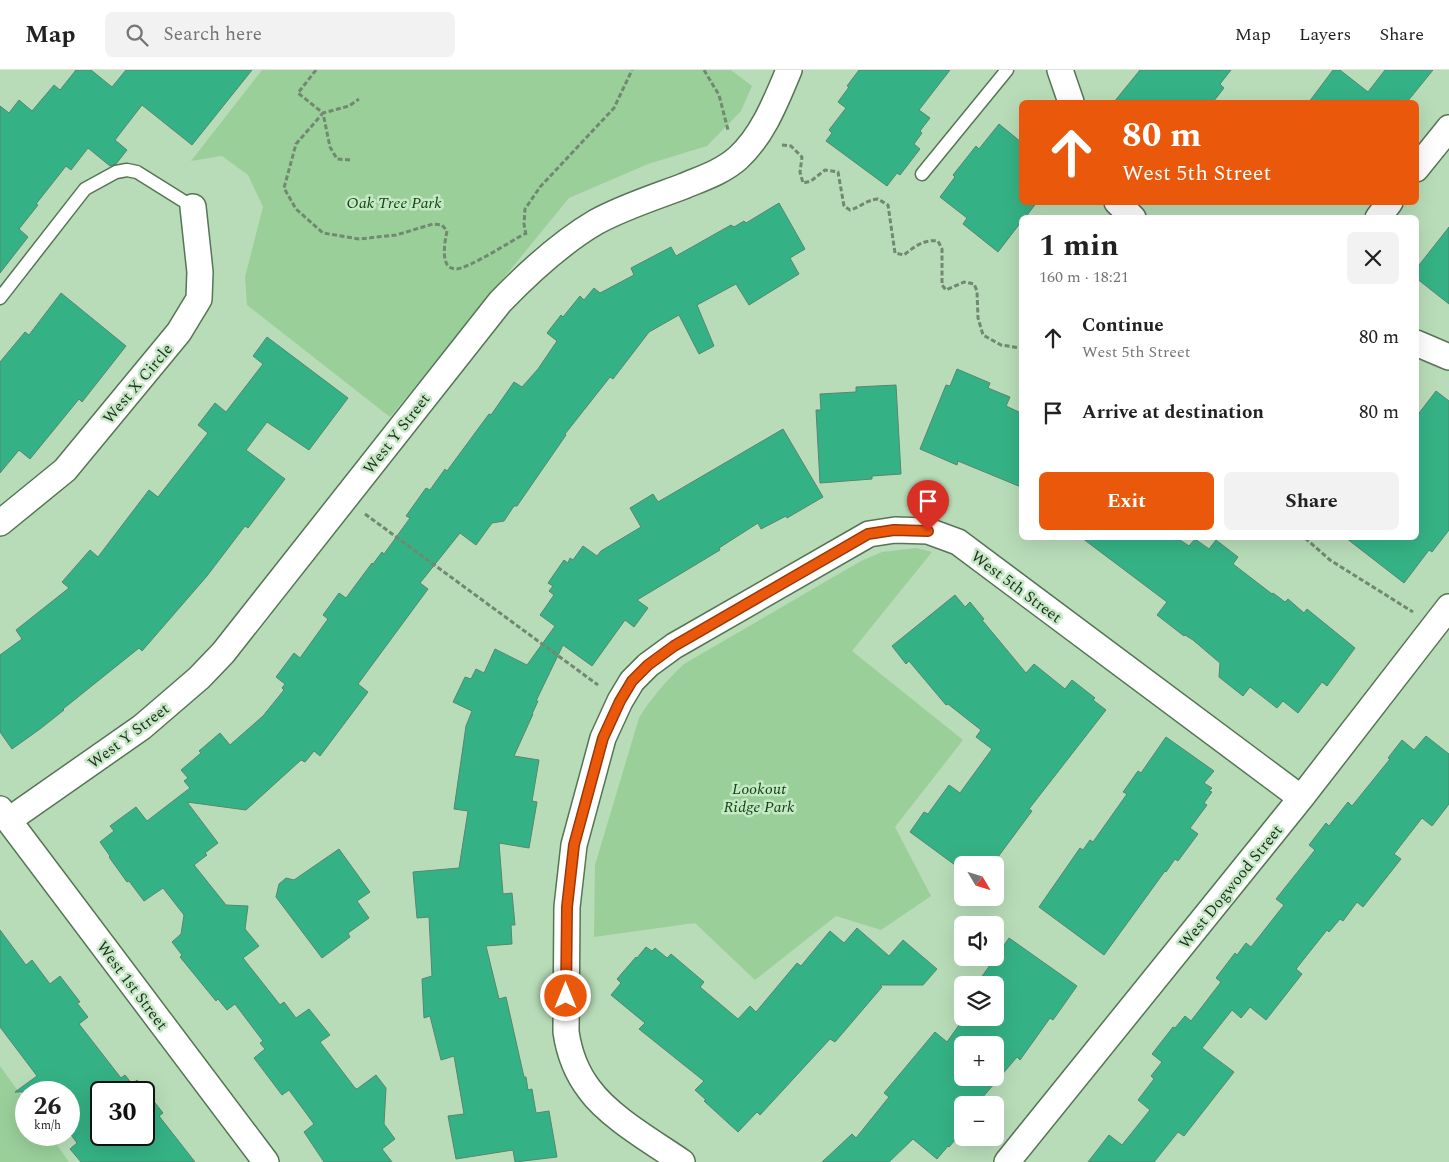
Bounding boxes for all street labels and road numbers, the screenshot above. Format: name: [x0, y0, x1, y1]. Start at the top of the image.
street label: West X Circle: [97, 338, 179, 429]
street label: West Y Street: [357, 388, 436, 479]
street label: West 5th Street: [966, 545, 1067, 629]
street label: West Y Street: [83, 697, 175, 775]
street label: West Dogwood Street: [1173, 819, 1289, 954]
street label: West 1st Street: [91, 936, 174, 1035]

